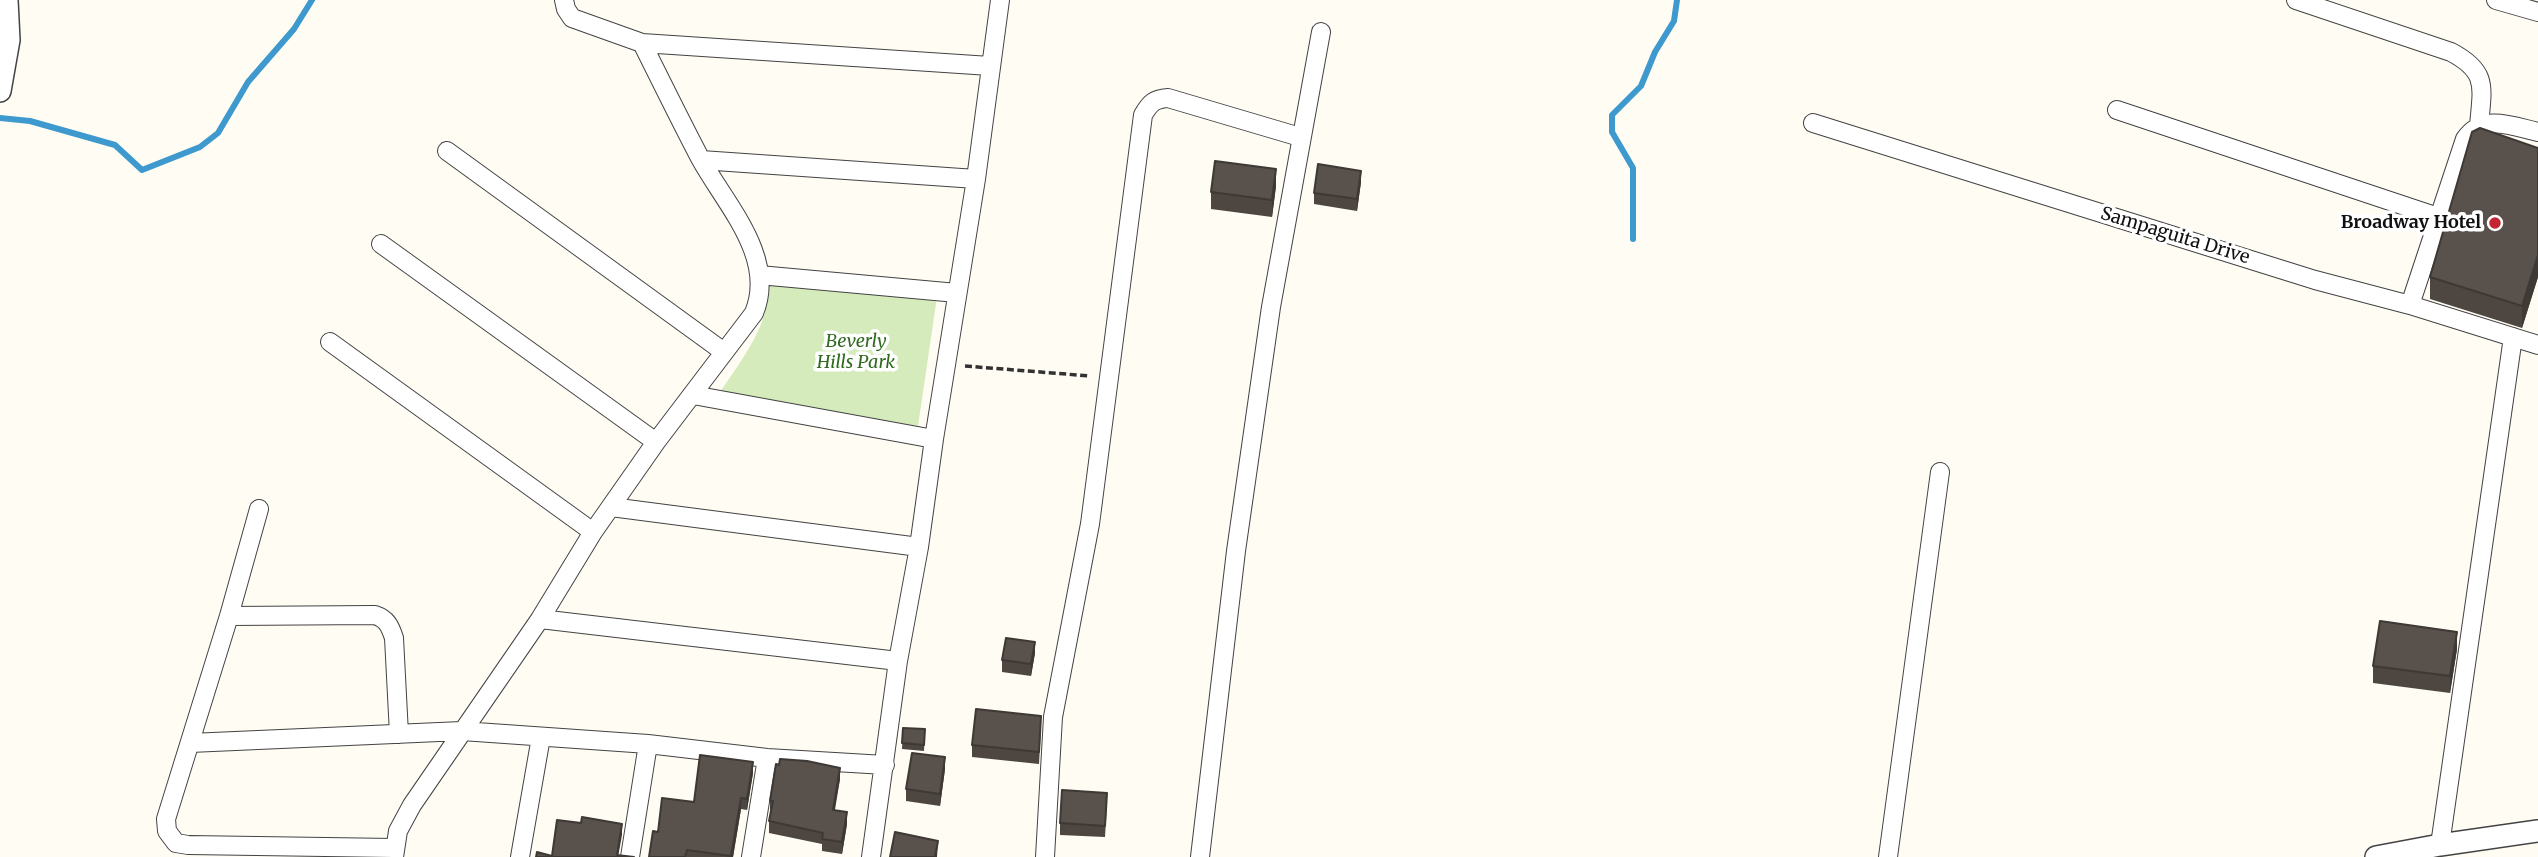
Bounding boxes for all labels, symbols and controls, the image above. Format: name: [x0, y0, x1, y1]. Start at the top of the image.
street label: Sampaguita Drive: [2098, 203, 2252, 269]
place label: Broadway Hotel: [2341, 212, 2481, 234]
marker: Broadway Hotel: [2487, 215, 2503, 231]
park label: Beverly Hills Park: [817, 331, 895, 374]

